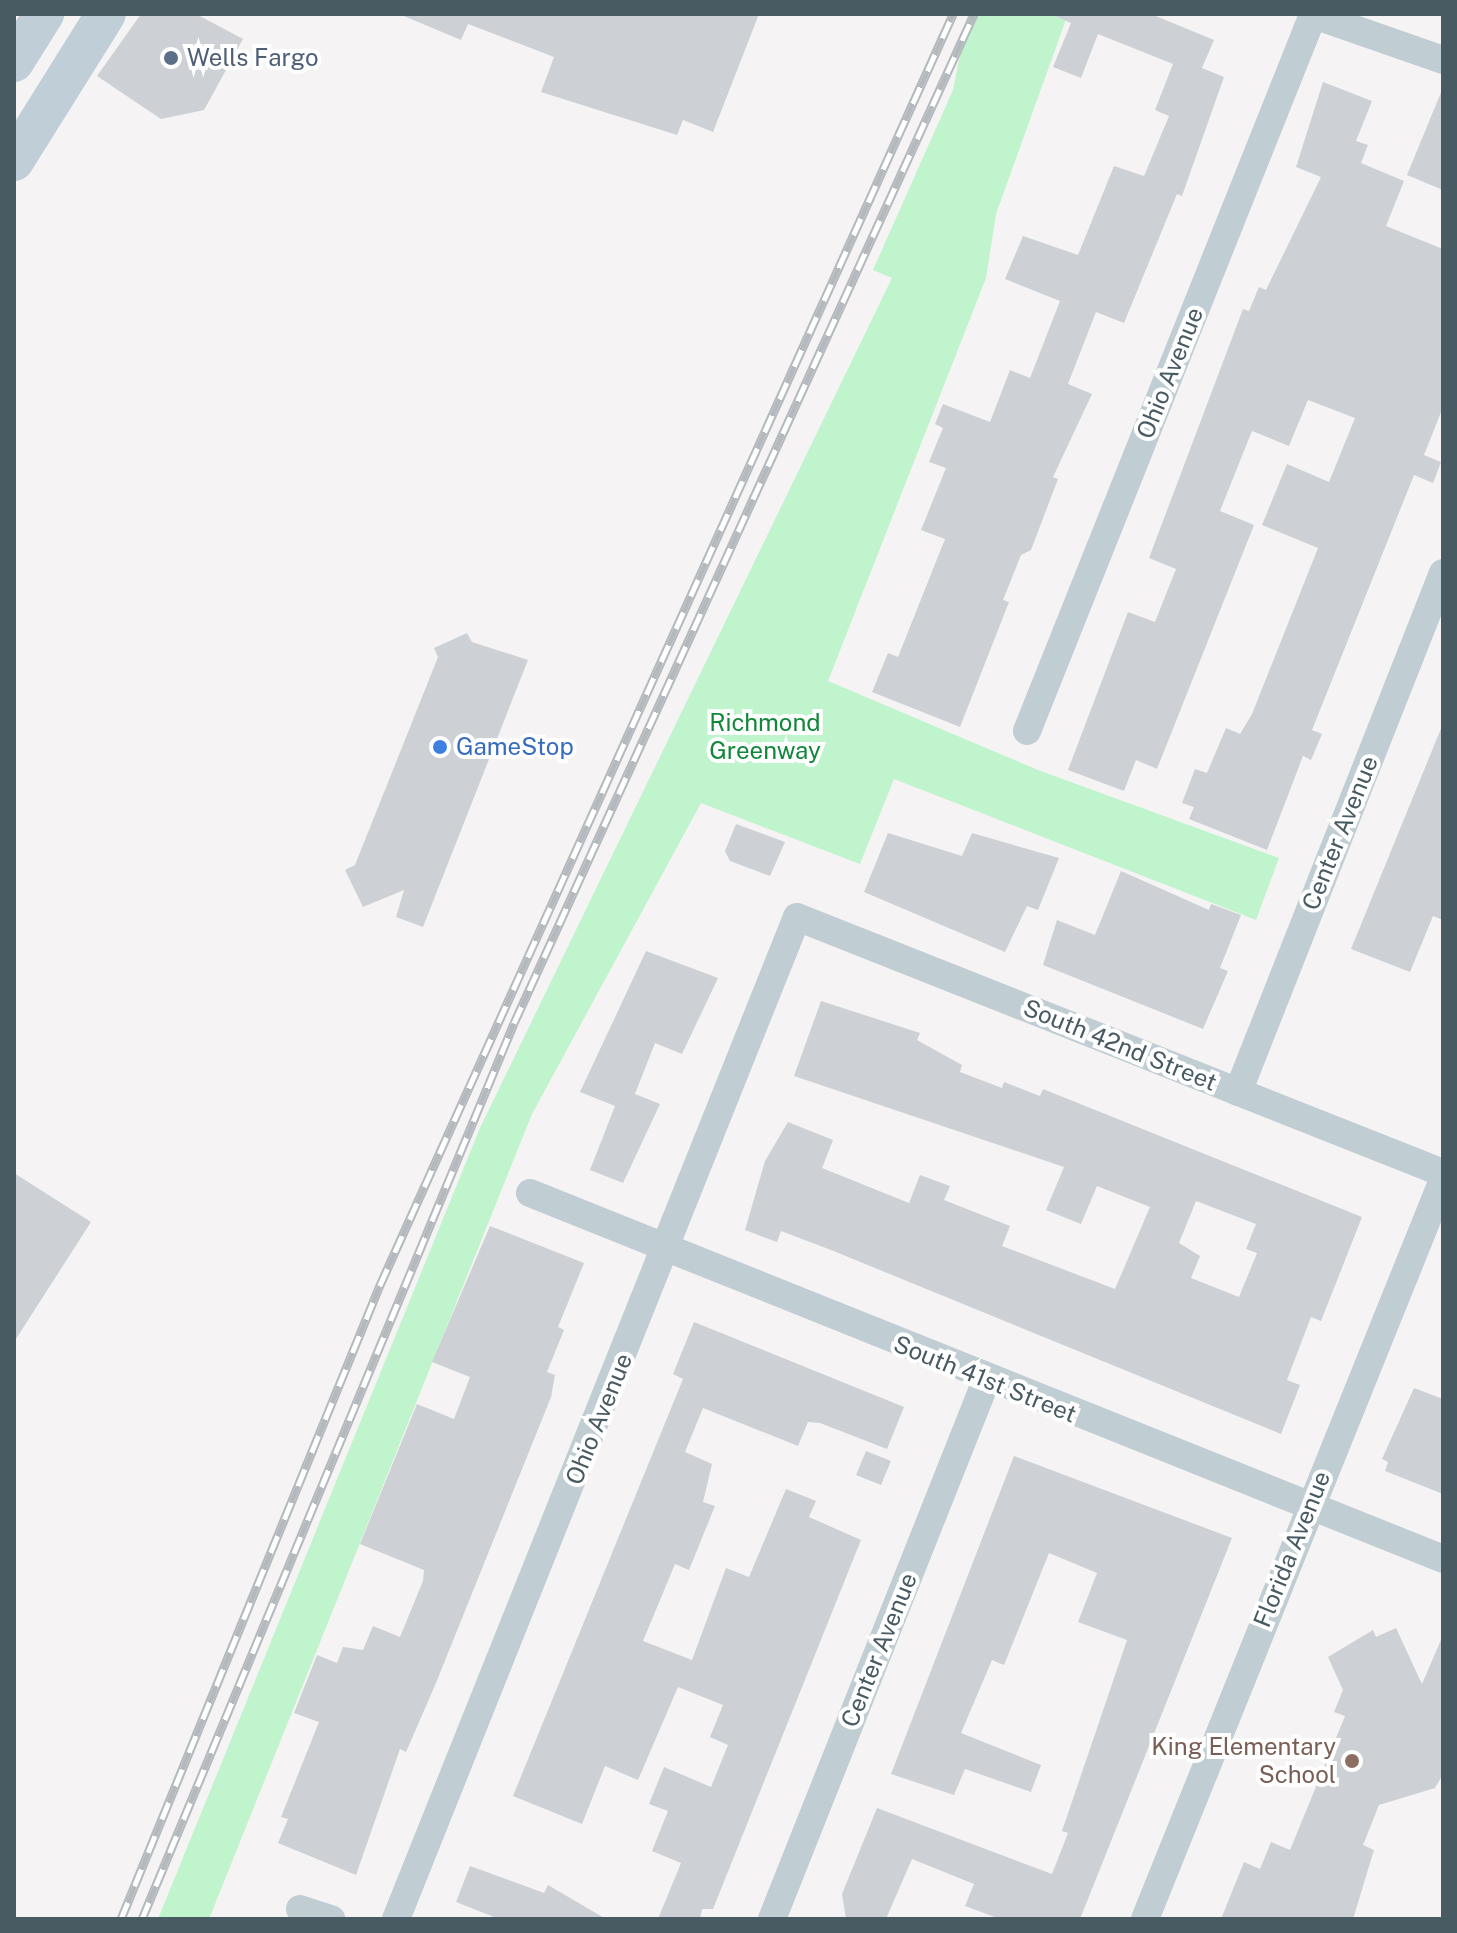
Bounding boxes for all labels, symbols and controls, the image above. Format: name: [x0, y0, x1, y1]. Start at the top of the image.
place label: Wells Fargo: [187, 44, 319, 72]
marker: Wells Fargo: [162, 49, 180, 67]
street label: Ohio Avenue: [1131, 303, 1209, 443]
park label: Richmond Greenway: [709, 709, 821, 765]
place label: GameStop: [456, 733, 574, 761]
marker: GameStop: [431, 738, 449, 756]
street label: Center Avenue: [1296, 752, 1384, 914]
street label: South 42nd Street: [1019, 993, 1221, 1097]
street label: South 41st Street: [889, 1329, 1081, 1429]
street label: Ohio Avenue: [560, 1349, 638, 1489]
street label: Florida Avenue: [1248, 1467, 1336, 1631]
street label: Center Avenue: [835, 1569, 923, 1731]
place label: King Elementary School: [1151, 1733, 1336, 1789]
marker: King Elementary School: [1343, 1752, 1361, 1770]

